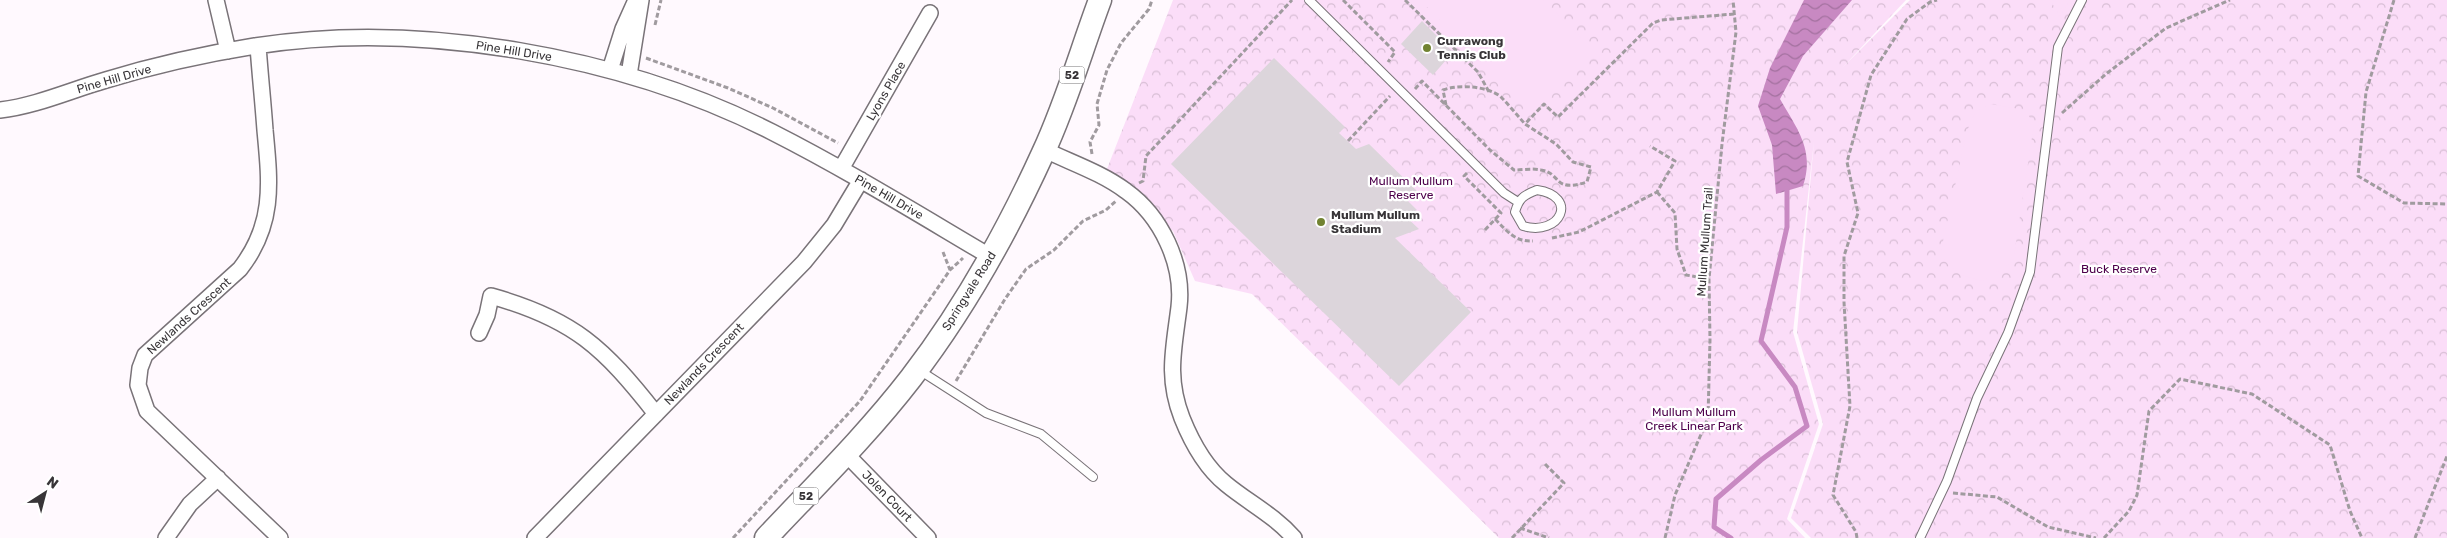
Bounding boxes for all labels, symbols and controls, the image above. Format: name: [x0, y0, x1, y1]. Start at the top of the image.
place label: Currawong Tennis Club: [1437, 34, 1506, 62]
street label: Pine Hill Drive: [475, 38, 553, 64]
marker: Currawong Tennis Club: [1421, 42, 1433, 54]
street label: Lyons Place: [863, 59, 909, 123]
street label: Pine Hill Drive: [75, 62, 153, 96]
road number: 52: [1060, 66, 1084, 84]
street label: Pine Hill Drive: [852, 172, 926, 222]
park label: Mullum Mullum Reserve: [1369, 174, 1453, 202]
street label: Mullum Mullum Trail: [1694, 187, 1716, 297]
place label: Mullum Mullum Stadium: [1331, 208, 1420, 236]
marker: Mullum Mullum Stadium: [1315, 216, 1327, 228]
street label: Springvale Road: [939, 249, 999, 333]
park label: Buck Reserve: [2081, 262, 2157, 276]
street label: Newlands Crescent: [144, 274, 234, 357]
street label: Newlands Crescent: [661, 320, 747, 408]
park label: Mullum Mullum Creek Linear Park: [1645, 405, 1743, 433]
north arrow: [20, 468, 70, 518]
street label: Jolen Court: [859, 468, 915, 525]
text: N: [43, 473, 61, 493]
road number: 52: [794, 488, 818, 504]

